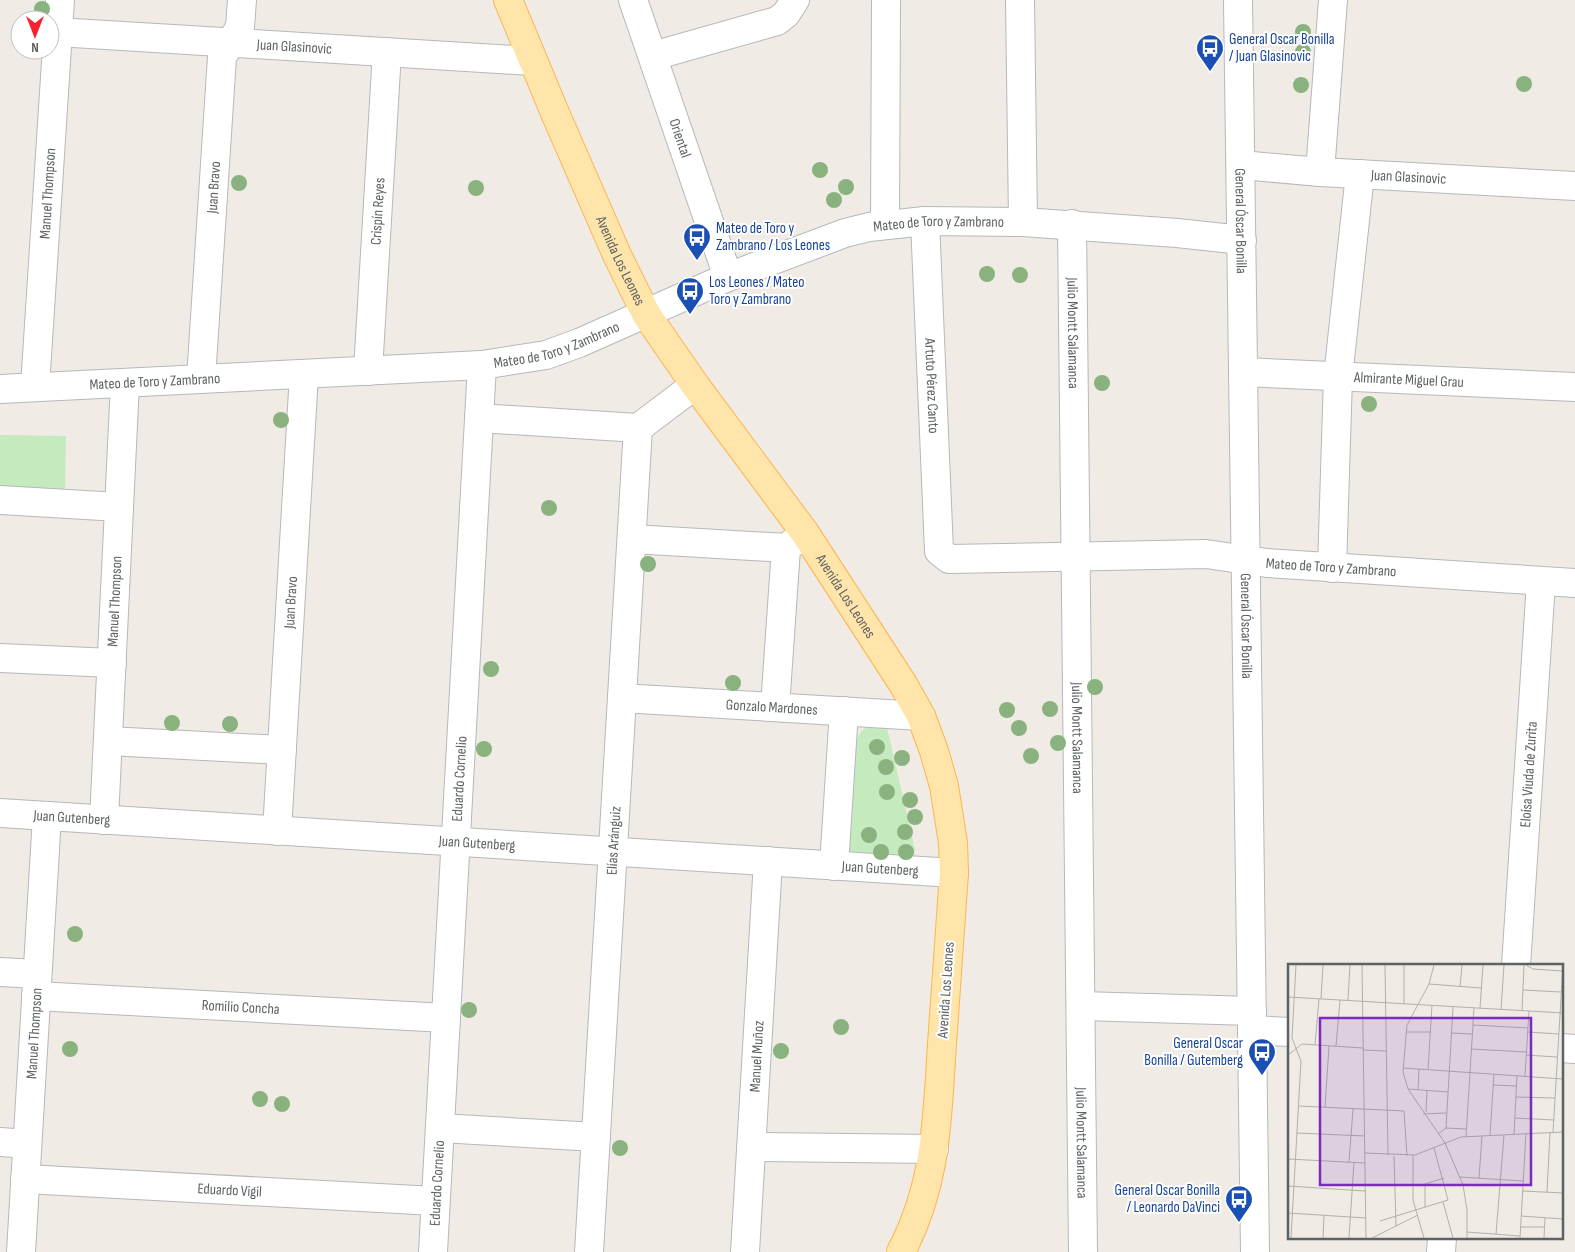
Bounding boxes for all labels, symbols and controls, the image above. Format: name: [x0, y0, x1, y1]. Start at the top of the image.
north arrow: [10, 10, 60, 60]
place label: General Oscar Bonilla / Juan Glasinovic: [1229, 30, 1335, 66]
bus stop icon: General Oscar Bonilla / Juan Glasinovic: [1195, 33, 1225, 72]
street label: Juan Glasinovic: [255, 35, 333, 58]
text: N: [31, 39, 39, 56]
street label: Oriental: [665, 116, 696, 160]
street label: Manuel Thompson: [35, 147, 60, 239]
street label: Juan Bravo: [202, 161, 225, 215]
street label: Juan Glasinovic: [1369, 165, 1447, 188]
street label: General Óscar Bonilla: [1231, 168, 1251, 274]
street label: Crispín Reyes: [366, 177, 389, 245]
street label: Mateo de Toro y Zambrano: [872, 211, 1004, 236]
street label: Avenida Los Leones: [591, 212, 650, 308]
place label: Mateo de Toro y Zambrano / Los Leones: [716, 219, 830, 255]
bus stop icon: Mateo de Toro y Zambrano / Los Leones: [682, 222, 712, 261]
place label: Los Leones / Mateo Toro y Zambrano: [709, 273, 804, 309]
bus stop icon: Los Leones / Mateo Toro y Zambrano: [675, 276, 705, 315]
street label: Julio Montt Salamanca: [1063, 276, 1083, 389]
street label: Mateo de Toro y Zambrano: [492, 317, 622, 373]
street label: Artuto Pérez Canto: [920, 337, 944, 434]
street label: Almirante Miguel Grau: [1352, 367, 1464, 391]
street label: Mateo de Toro y Zambrano: [89, 369, 221, 394]
street label: Avenida Los Leones: [811, 550, 880, 642]
street label: Mateo de Toro y Zambrano: [1265, 553, 1397, 581]
street label: Manuel Thompson: [103, 555, 126, 647]
street label: General Óscar Bonilla: [1236, 573, 1257, 679]
street label: Juan Bravo: [279, 576, 302, 630]
street label: Julio Montt Salamanca: [1067, 681, 1088, 794]
street label: Gonzalo Mardones: [725, 695, 818, 719]
street label: Eloísa Viuda de Zurita: [1516, 721, 1541, 828]
street label: Eduardo Cornelio: [447, 735, 471, 822]
street label: Elías Aránguiz: [602, 805, 625, 876]
street label: Juan Gutenberg: [32, 806, 111, 829]
street label: Juan Gutenberg: [437, 831, 516, 855]
street label: Juan Gutenberg: [840, 856, 919, 880]
street label: Avenida Los Leones: [933, 941, 959, 1040]
inset map: [1288, 964, 1562, 1240]
street label: Manuel Thompson: [22, 987, 46, 1079]
street label: Romilio Concha: [201, 995, 280, 1019]
street label: Manuel Muñoz: [745, 1019, 768, 1093]
place label: General Oscar Bonilla / Gutemberg: [1144, 1034, 1244, 1070]
bus stop icon: General Oscar Bonilla / Gutemberg: [1247, 1037, 1277, 1076]
street label: Julio Montt Salamanca: [1072, 1086, 1092, 1199]
street label: Eduardo Cornelio: [425, 1140, 449, 1226]
street label: Eduardo Vigil: [197, 1179, 262, 1201]
place label: General Oscar Bonilla / Leonardo DaVinci: [1114, 1181, 1220, 1217]
bus stop icon: General Oscar Bonilla / Leonardo DaVinci: [1224, 1184, 1254, 1223]

